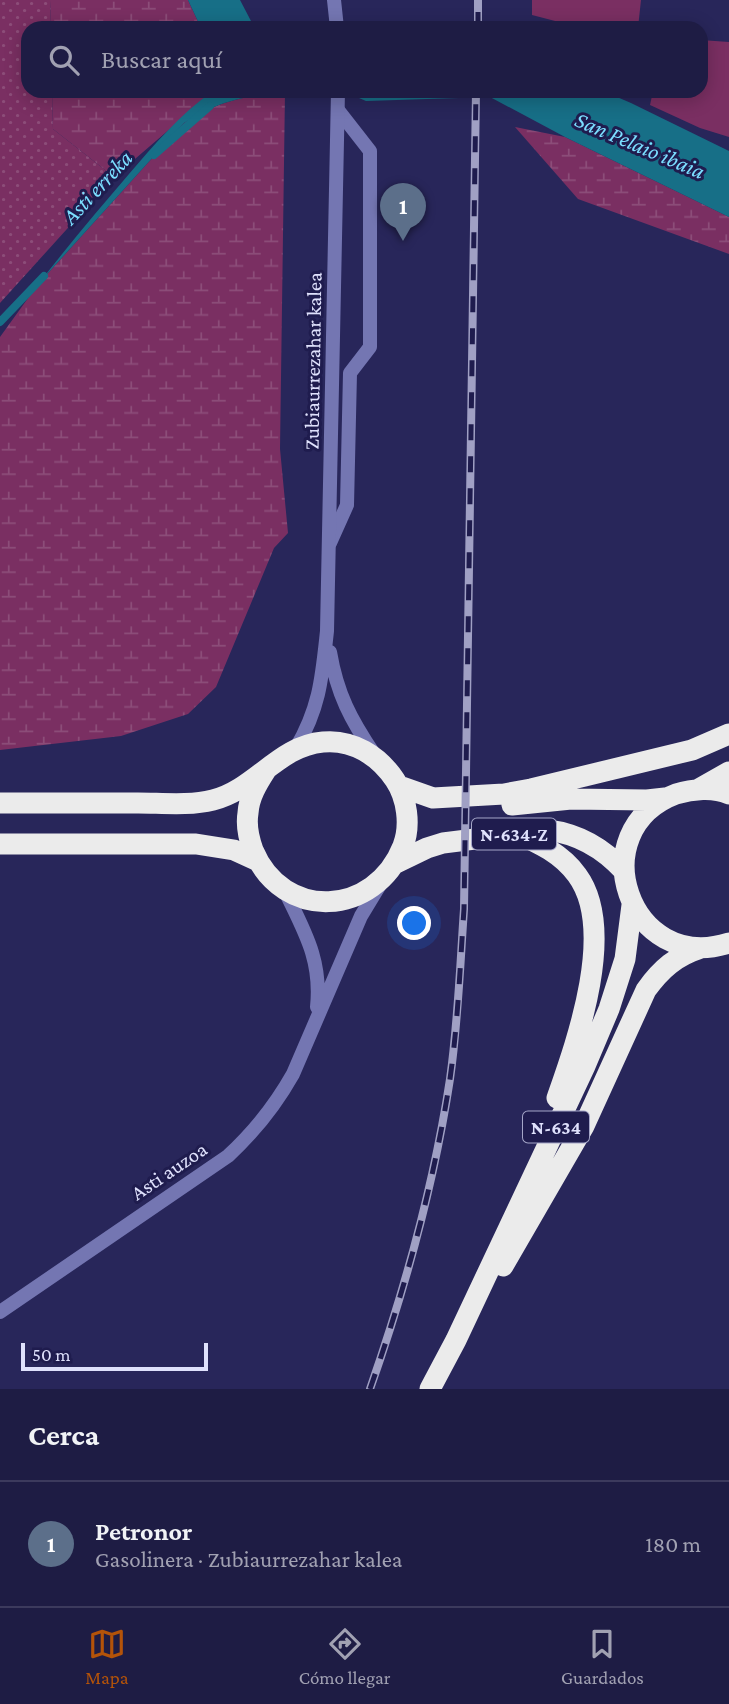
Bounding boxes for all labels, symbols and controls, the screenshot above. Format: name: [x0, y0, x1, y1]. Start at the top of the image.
search box: [21, 21, 708, 98]
icon: search: [45, 41, 83, 79]
text: Buscar aquí: [101, 45, 222, 74]
water label: San Pelaio ibaia: [571, 106, 709, 184]
water label: Asti erreka: [56, 145, 138, 230]
pin: 1: [380, 183, 426, 241]
street label: Zubiaurrezahar kalea: [299, 272, 327, 450]
road number: N-634-Z: [472, 818, 556, 849]
your location: [397, 906, 431, 940]
road number: N-634: [523, 1112, 589, 1142]
street label: Asti auzoa: [126, 1137, 212, 1205]
scale bar: [21, 1340, 208, 1372]
text: 50 m: [32, 1344, 71, 1365]
text: Cerca: [28, 1418, 99, 1451]
text: Petronor: [95, 1517, 193, 1546]
text: 1: [47, 1531, 55, 1557]
text: 180 m: [645, 1531, 701, 1557]
text: Gasolinera · Zubiaurrezahar kalea: [95, 1546, 402, 1572]
tab: Mapa: [85, 1625, 128, 1688]
tab: Cómo llegar: [299, 1625, 391, 1688]
tab: Guardados: [561, 1625, 644, 1688]

